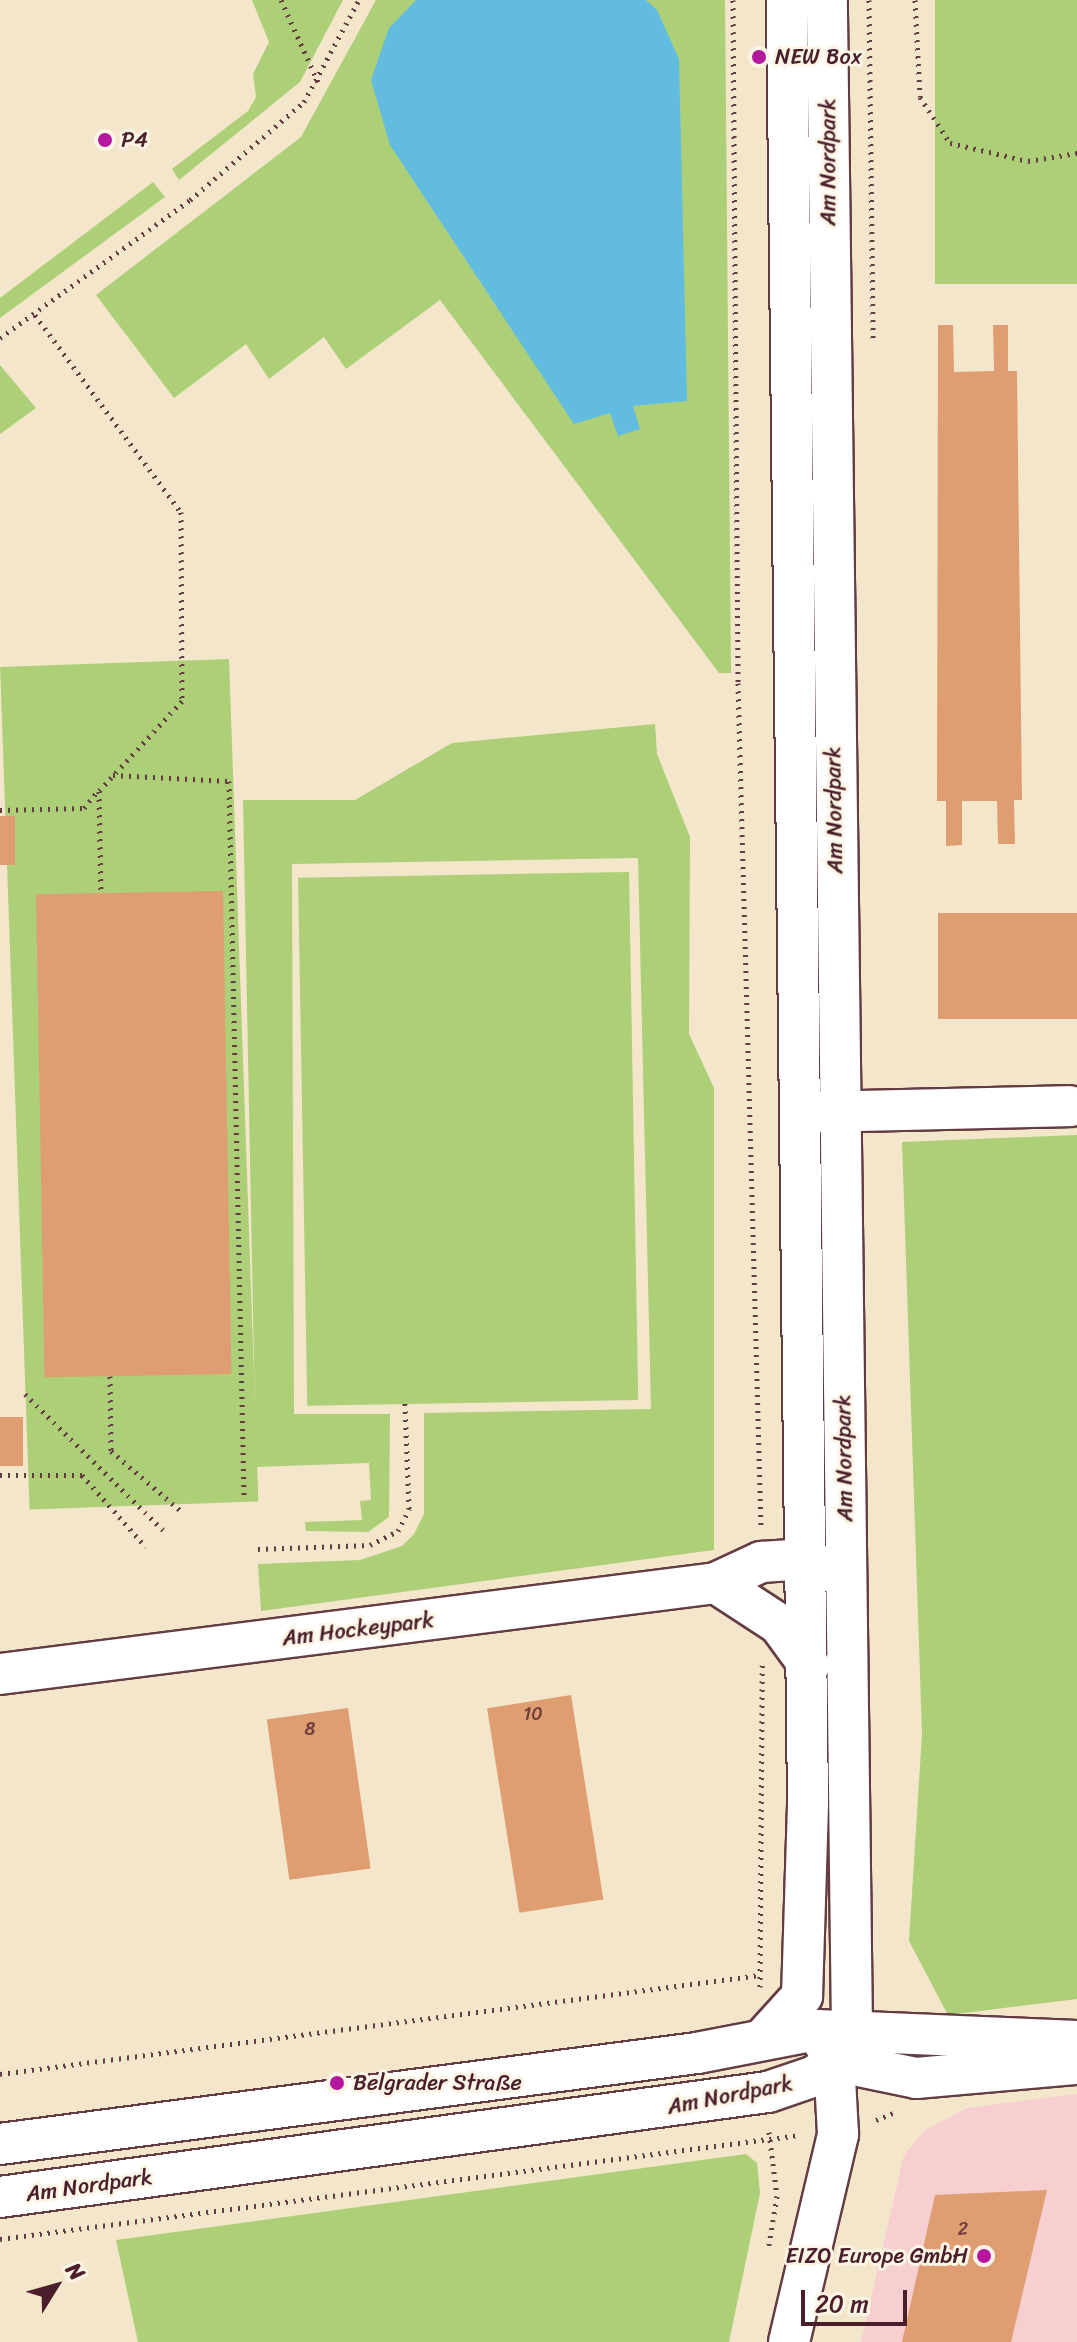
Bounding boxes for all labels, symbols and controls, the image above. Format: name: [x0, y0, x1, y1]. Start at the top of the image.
place label: NEW Box: [775, 44, 862, 70]
marker: NEW Box: [750, 48, 768, 66]
street label: Am Nordpark: [815, 98, 841, 226]
place label: P4: [121, 127, 148, 153]
marker: P4: [96, 131, 114, 149]
street label: Am Nordpark: [820, 746, 848, 874]
street label: Am Nordpark: [830, 1394, 858, 1522]
street label: Am Hockeypark: [281, 1607, 435, 1651]
house number: 10: [523, 1703, 543, 1725]
house number: 8: [305, 1718, 315, 1740]
place label: Belgrader Straße: [353, 2070, 523, 2096]
street label: Am Nordpark: [665, 2070, 795, 2120]
marker: Belgrader Straße: [328, 2074, 346, 2092]
street label: Am Nordpark: [24, 2163, 154, 2207]
house number: 2: [958, 2218, 968, 2240]
place label: EIZO Europe GmbH: [786, 2243, 968, 2269]
north arrow: [16, 2246, 96, 2326]
marker: EIZO Europe GmbH: [975, 2247, 993, 2265]
text: N: [55, 2253, 96, 2289]
scale bar: [805, 2274, 911, 2324]
text: 20 m: [815, 2283, 869, 2325]

